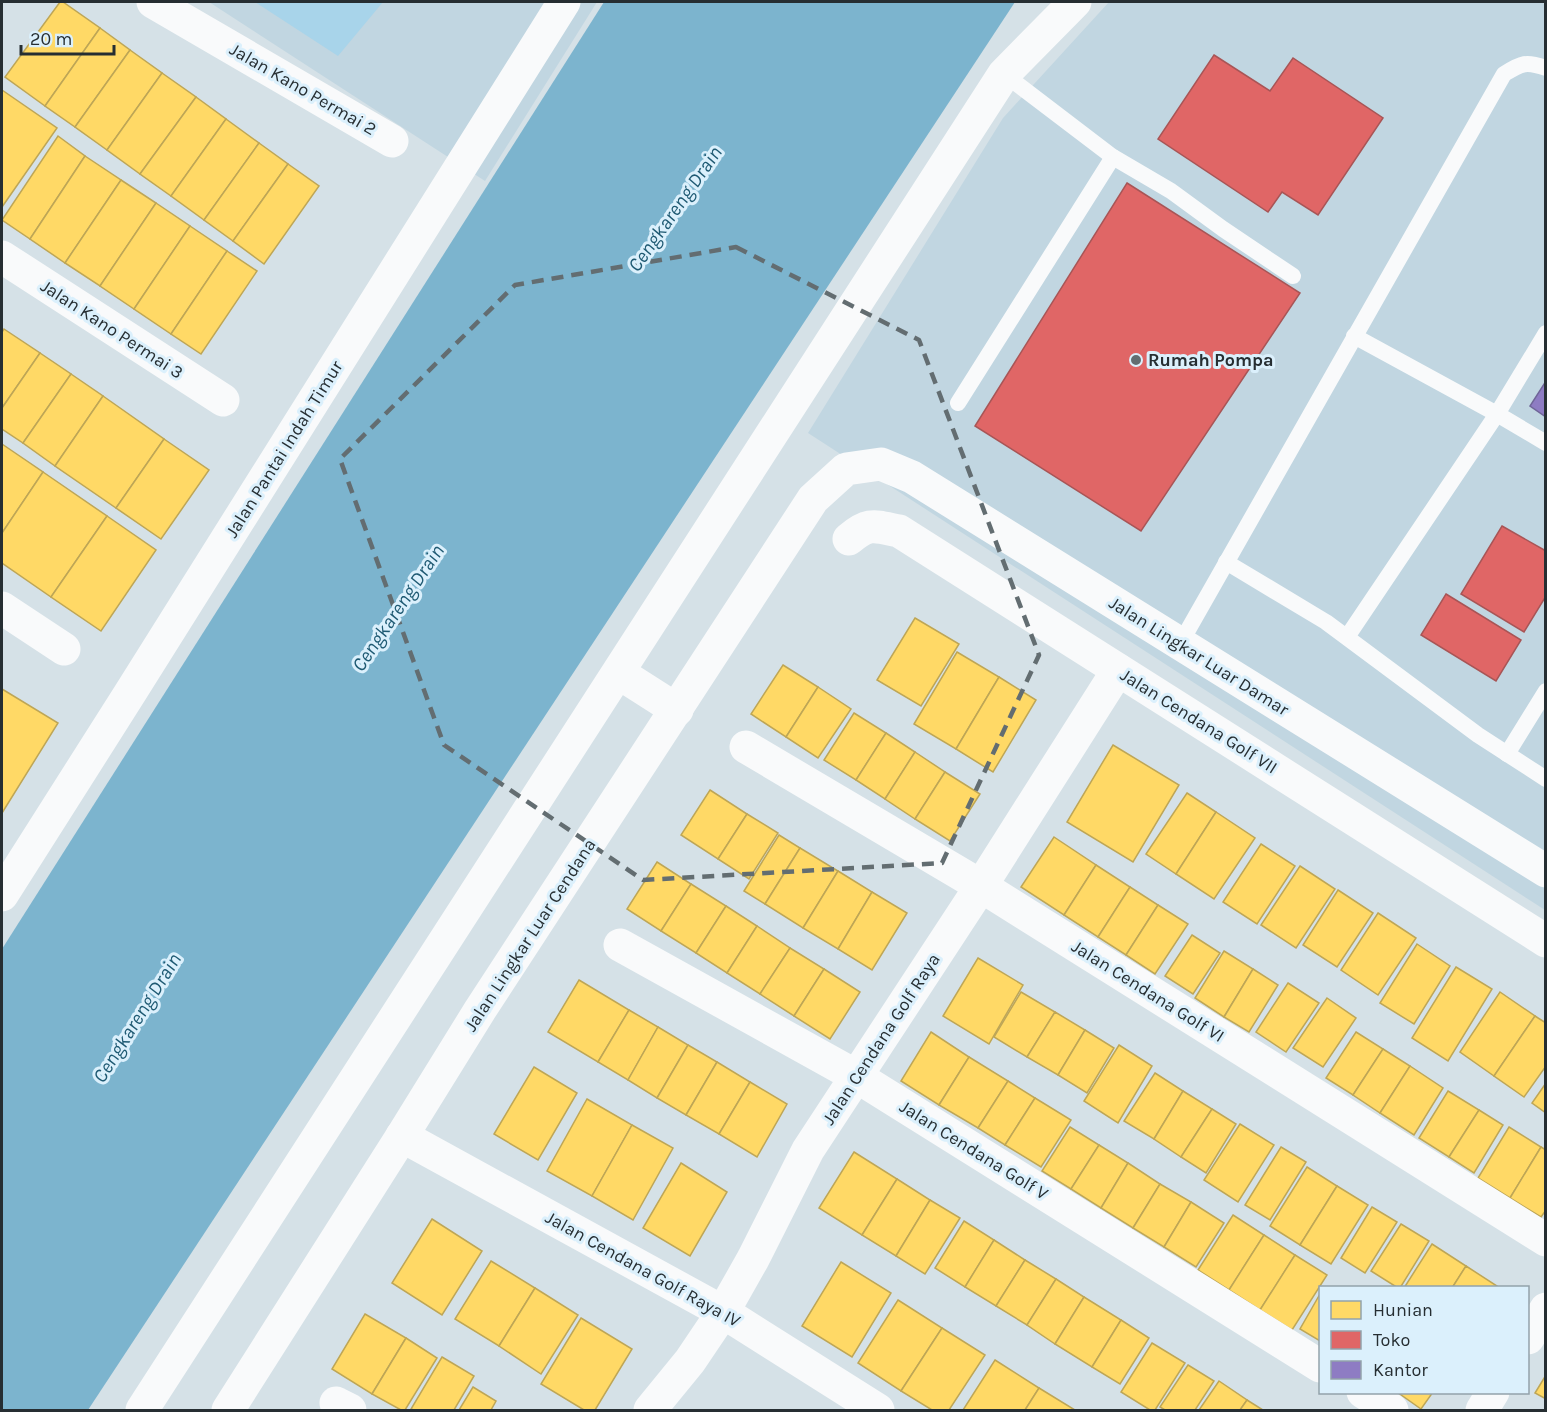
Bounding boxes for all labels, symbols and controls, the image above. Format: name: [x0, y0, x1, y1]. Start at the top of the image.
scale bar: [21, 18, 114, 56]
text: 20 m: [30, 28, 72, 50]
street label: Jalan Kano Permai 2: [226, 38, 380, 140]
water label: Cengkareng Drain: [623, 142, 727, 276]
street label: Jalan Kano Permai 3: [36, 275, 188, 383]
place label: Rumah Pompa: [1148, 349, 1273, 371]
marker: Rumah Pompa: [1129, 353, 1143, 367]
street label: Jalan Pantai Indah Timur: [220, 356, 348, 542]
water label: Cengkareng Drain: [347, 540, 449, 676]
street label: Jalan Lingkar Luar Damar: [1105, 592, 1293, 721]
street label: Jalan Cendana Golf VII: [1116, 664, 1282, 778]
street label: Jalan Lingkar Luar Cendana: [459, 834, 601, 1036]
street label: Jalan Cendana Golf VI: [1067, 935, 1229, 1047]
water label: Cengkareng Drain: [88, 949, 186, 1087]
street label: Jalan Cendana Golf Raya: [817, 949, 945, 1129]
street label: Jalan Cendana Golf V: [896, 1095, 1052, 1205]
street label: Jalan Cendana Golf Raya IV: [542, 1206, 744, 1332]
legend: [1319, 1286, 1529, 1394]
text: Hunian: [1373, 1299, 1433, 1321]
text: Toko: [1373, 1329, 1410, 1351]
text: Kantor: [1373, 1359, 1428, 1381]

